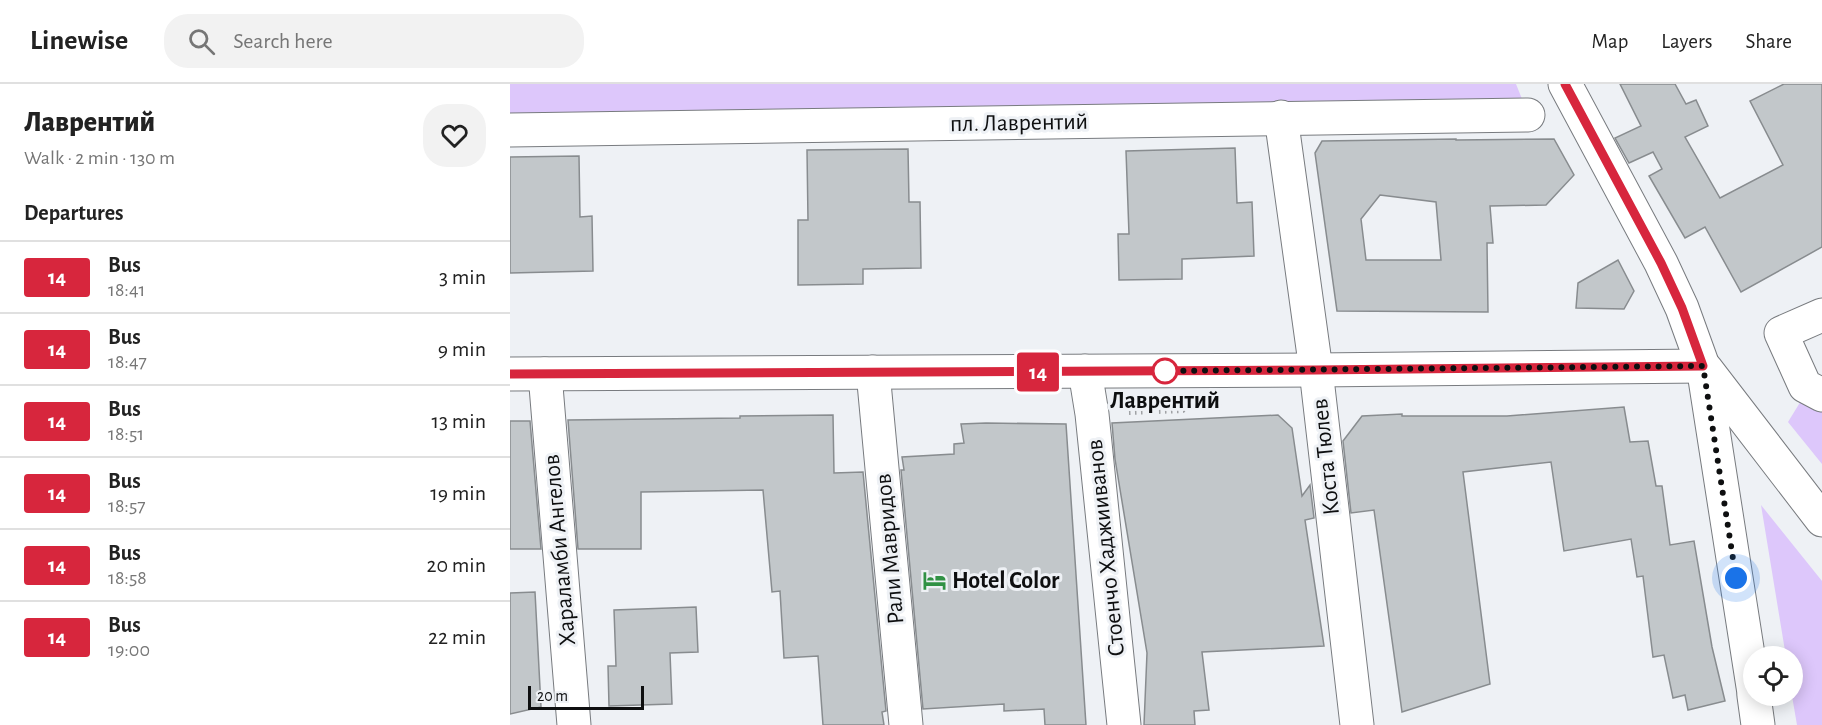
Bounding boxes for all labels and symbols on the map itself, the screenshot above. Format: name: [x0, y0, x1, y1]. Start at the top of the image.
street label: пл. Лаврентий: [950, 110, 1088, 136]
line badge: 14: [1011, 352, 1065, 392]
marker: Лаврентий: [1152, 358, 1178, 384]
place label: Лаврентий: [1110, 389, 1220, 413]
street label: Коста Тюлев: [1308, 397, 1344, 517]
street label: Стоенчо Хаджииванов: [1083, 438, 1129, 658]
street label: Хараламби Ангелов: [540, 453, 580, 647]
street label: Рали Мавридов: [871, 473, 909, 625]
your location: [1721, 563, 1751, 593]
hotel icon: Hotel Color: [921, 568, 947, 594]
place label: Hotel Color: [952, 569, 1060, 593]
scale bar: [528, 683, 644, 710]

